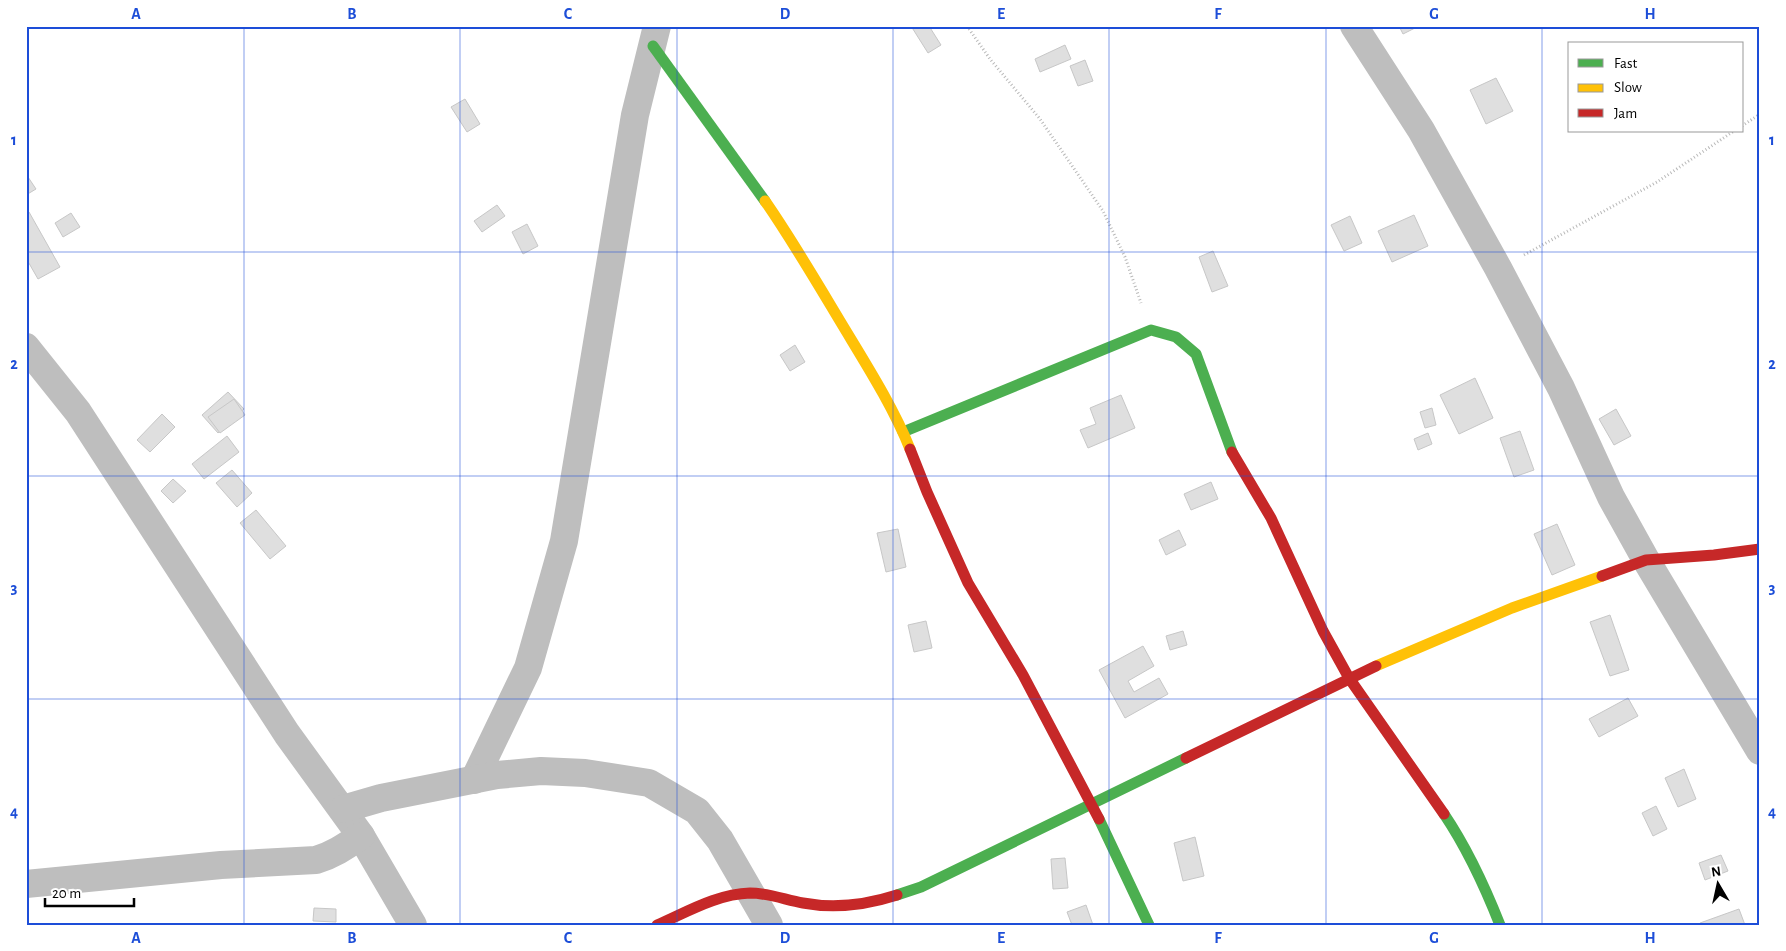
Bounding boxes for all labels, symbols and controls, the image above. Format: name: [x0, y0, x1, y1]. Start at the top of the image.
text: A: [131, 6, 141, 22]
text: B: [347, 6, 357, 22]
text: C: [564, 6, 573, 22]
text: D: [780, 6, 791, 22]
text: E: [997, 6, 1005, 22]
text: F: [1214, 6, 1222, 22]
text: G: [1429, 6, 1439, 22]
text: H: [1644, 6, 1656, 22]
legend: [1568, 42, 1744, 132]
text: Fast: [1614, 56, 1638, 71]
text: Slow: [1614, 80, 1642, 95]
text: Jam: [1614, 106, 1637, 121]
text: 1: [11, 132, 17, 148]
text: 1: [1769, 132, 1775, 148]
text: 2: [10, 356, 18, 372]
text: 2: [1768, 356, 1776, 372]
text: 3: [11, 580, 18, 596]
text: 3: [1769, 580, 1776, 596]
text: 4: [10, 804, 18, 820]
text: 4: [1768, 804, 1776, 820]
north arrow: [1694, 858, 1744, 908]
text: N: [1710, 864, 1722, 880]
scale bar: [45, 876, 134, 908]
text: 20 m: [52, 886, 81, 901]
text: A: [131, 930, 141, 946]
text: B: [347, 930, 357, 946]
text: C: [564, 930, 573, 946]
text: D: [780, 930, 791, 946]
text: E: [997, 930, 1005, 946]
text: F: [1214, 930, 1222, 946]
text: G: [1429, 930, 1439, 946]
text: H: [1644, 930, 1656, 946]

